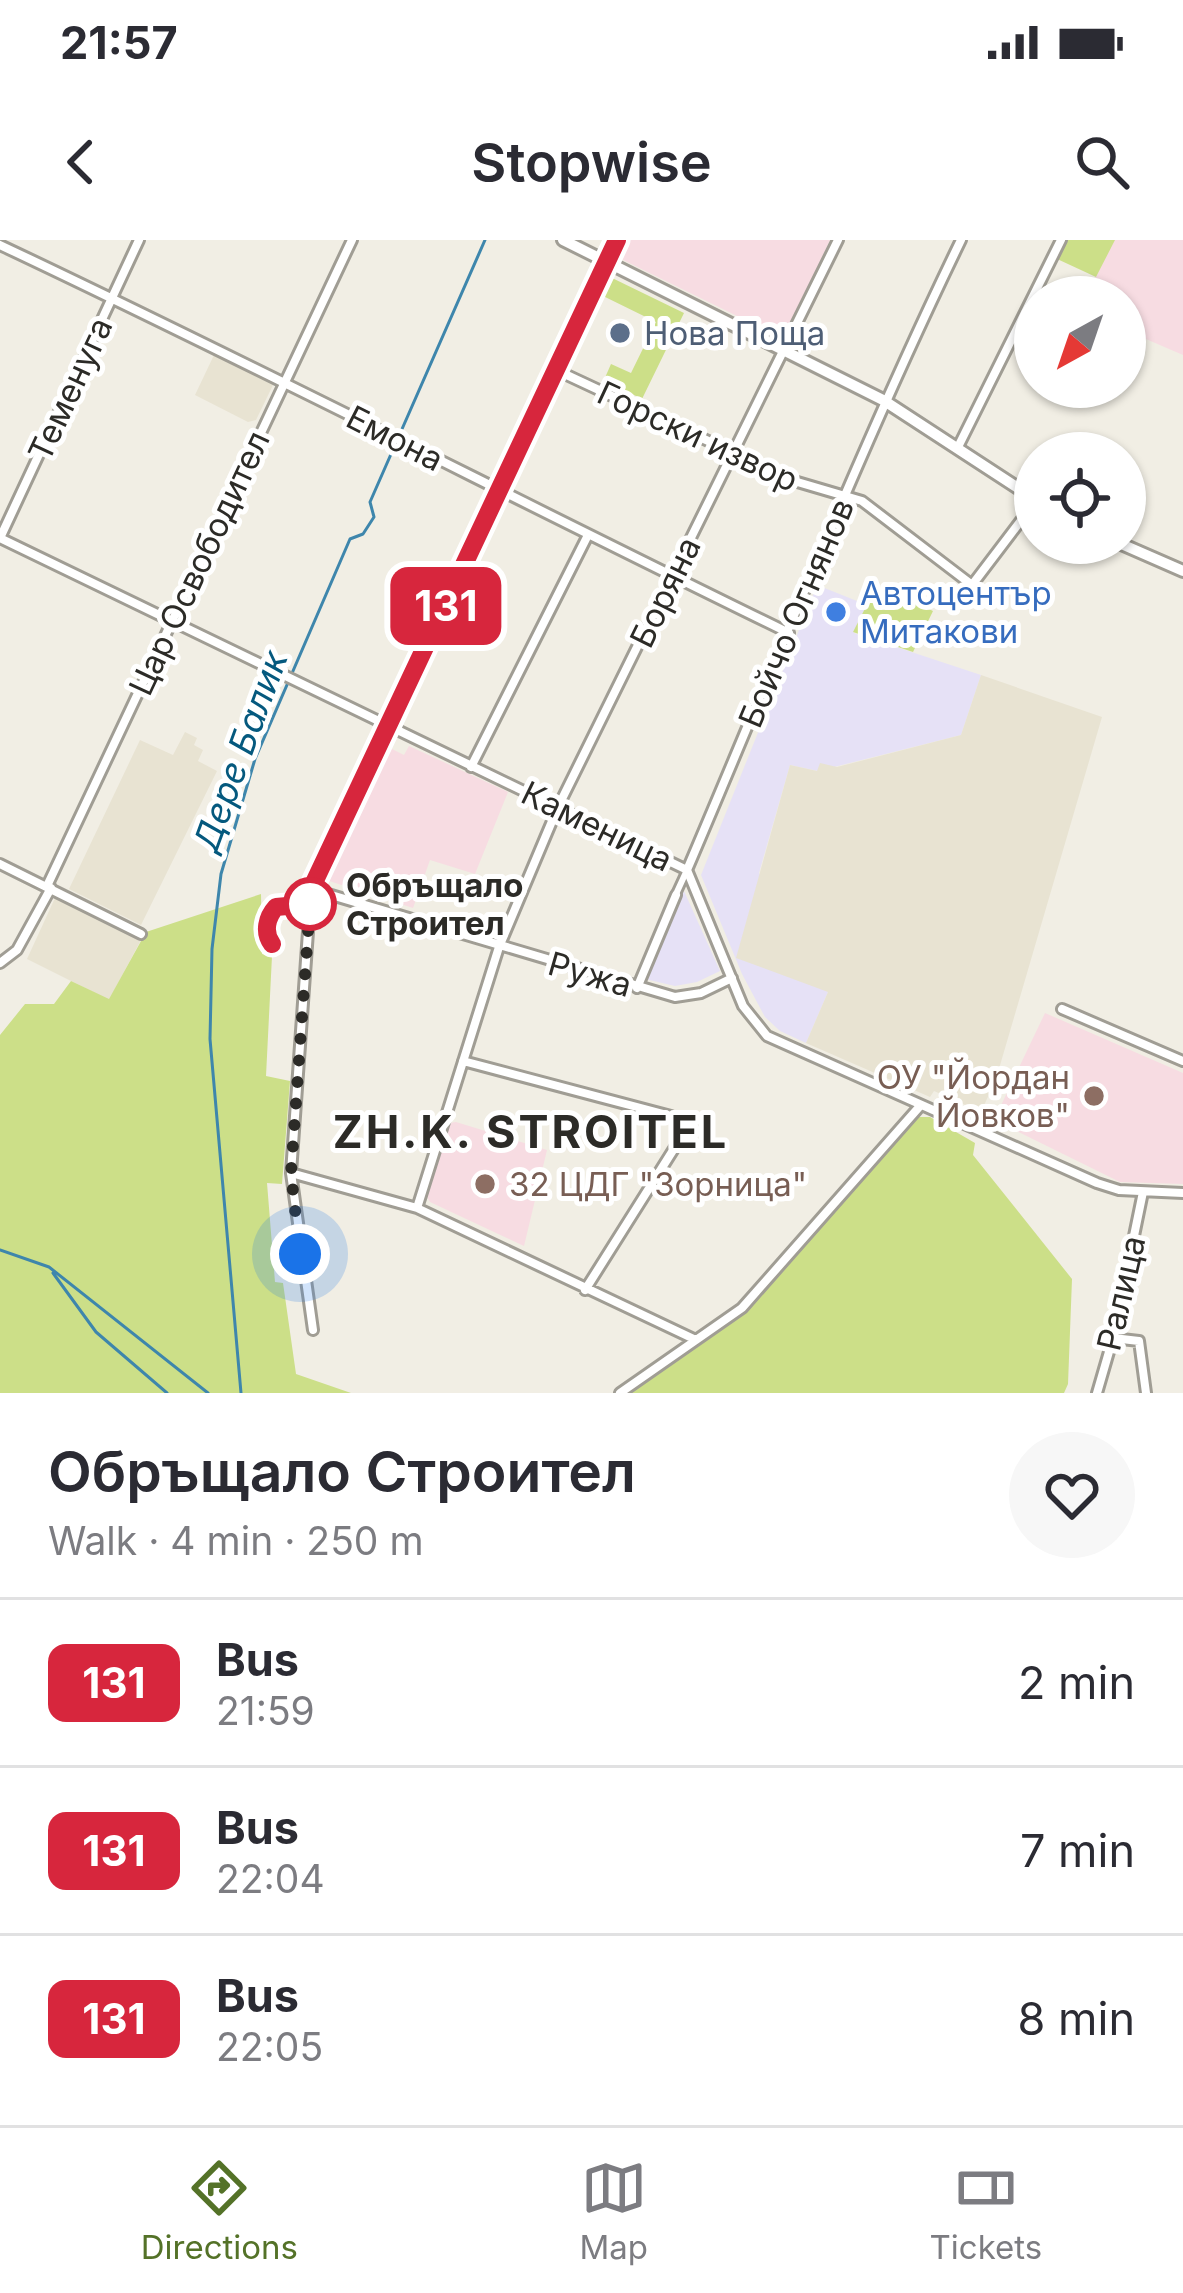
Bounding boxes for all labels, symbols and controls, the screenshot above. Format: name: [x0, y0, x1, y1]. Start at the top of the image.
text: 21:57: [60, 15, 178, 70]
icon: back: [48, 129, 114, 195]
icon: search: [1069, 129, 1135, 195]
text: Stopwise: [471, 130, 712, 195]
north arrow: [1014, 276, 1146, 408]
map controls: [1014, 276, 1146, 564]
street label: Теменуга: [19, 311, 121, 467]
place label: Нова Поща: [644, 313, 825, 353]
marker: Нова Поща: [607, 320, 633, 346]
street label: Горски извор: [591, 372, 805, 500]
street label: Емона: [340, 397, 450, 479]
street label: Цар Освободител: [120, 425, 278, 701]
button: locate: [1014, 432, 1146, 564]
street label: Бойчо Огнянов: [730, 493, 862, 733]
street label: Боряна: [621, 530, 709, 654]
line badge: 131: [377, 567, 515, 645]
place label: Автоцентър Митакови: [860, 573, 1052, 651]
text: 131: [414, 580, 478, 631]
marker: Автоцентър Митакови: [823, 599, 849, 625]
water label: Дере Балик: [183, 643, 297, 858]
street label: Каменица: [515, 772, 679, 880]
place label: Обръщало Строител: [346, 865, 524, 943]
marker: Обръщало Строител: [285, 879, 335, 929]
street label: Ружа: [544, 943, 636, 1005]
place label: ОУ "Йордан Йовков": [877, 1057, 1070, 1135]
marker: ОУ "Йордан Йовков": [1081, 1083, 1107, 1109]
district label: ZH.K. STROITEL: [333, 1104, 729, 1159]
place label: 32 ЦДГ "Зорница": [509, 1164, 807, 1204]
marker: 32 ЦДГ "Зорница": [472, 1171, 498, 1197]
your location: [270, 1224, 330, 1284]
street label: Ралица: [1088, 1232, 1154, 1354]
button: heart: [1009, 1432, 1135, 1558]
text: Обръщало Строител: [48, 1437, 636, 1506]
text: Walk · 4 min · 250 m: [48, 1517, 424, 1564]
text: Bus: [216, 1632, 299, 1687]
text: 2 min: [1018, 1655, 1135, 1710]
text: 131: [82, 1657, 146, 1708]
text: 21:59: [216, 1687, 315, 1734]
text: Bus: [216, 1800, 299, 1855]
text: 7 min: [1020, 1823, 1135, 1878]
text: 131: [82, 1825, 146, 1876]
text: 22:04: [216, 1855, 325, 1902]
text: Bus: [216, 1968, 299, 2023]
text: 8 min: [1018, 1991, 1135, 2046]
text: 131: [82, 1993, 146, 2044]
text: 22:05: [216, 2023, 323, 2070]
tab: Directions: [141, 2155, 298, 2267]
tab: Map: [580, 2155, 648, 2267]
tab: Tickets: [930, 2155, 1042, 2267]

